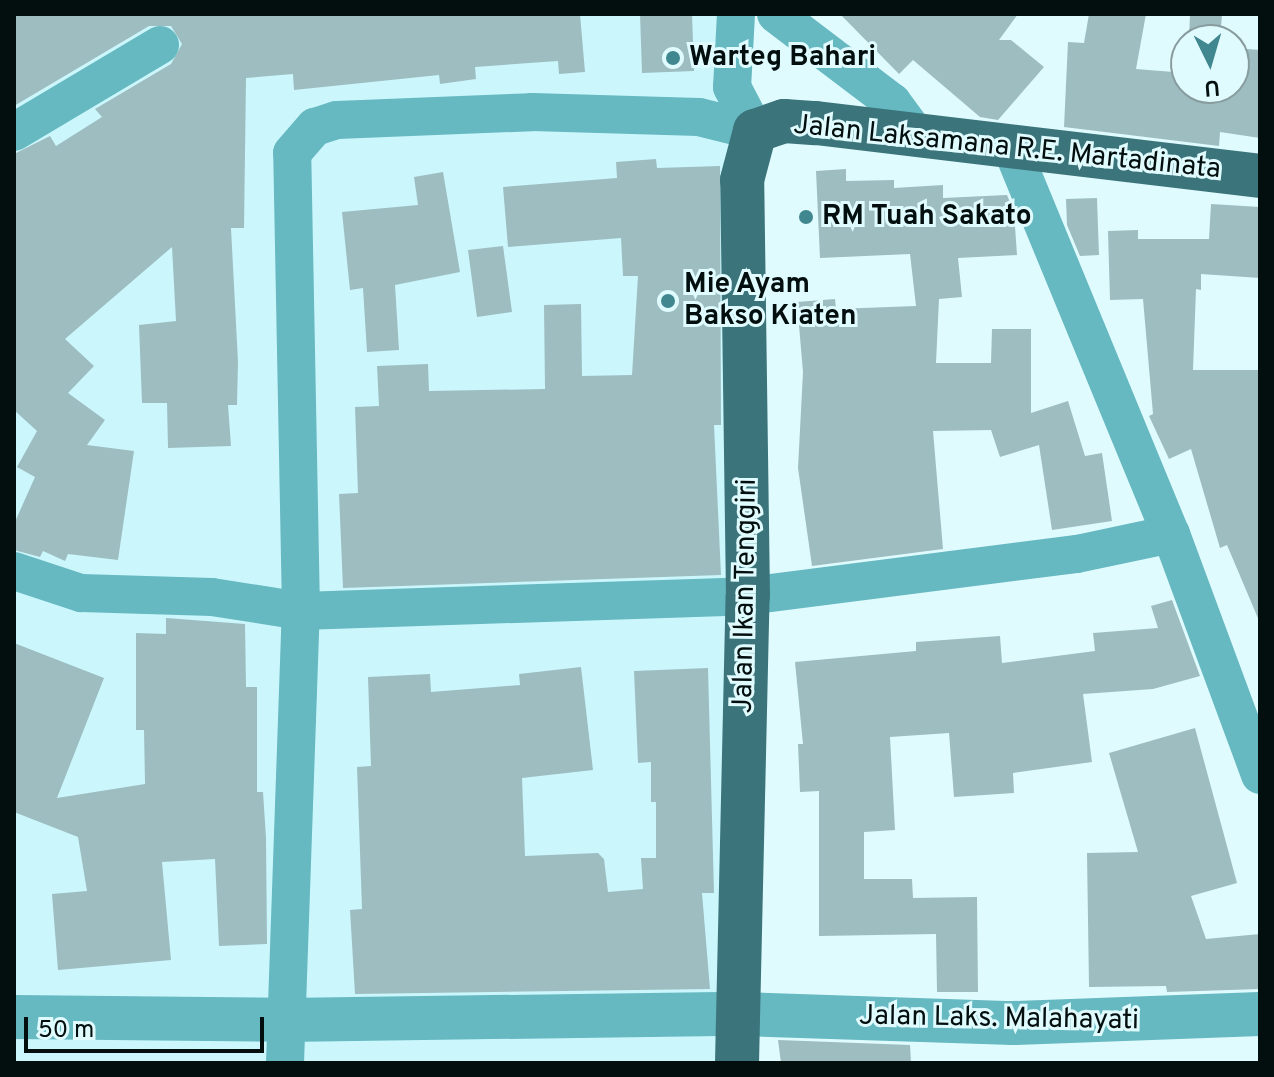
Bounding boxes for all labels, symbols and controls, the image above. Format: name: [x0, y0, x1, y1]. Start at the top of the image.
north arrow: [1170, 24, 1250, 104]
place label: Warteg Bahari: [689, 41, 876, 75]
marker: Warteg Bahari: [664, 49, 682, 67]
text: U: [1203, 72, 1221, 101]
street label: Jalan Laksamana R.E. Martadinata: [792, 109, 1222, 187]
place label: RM Tuah Sakato: [822, 200, 1032, 234]
marker: RM Tuah Sakato: [797, 208, 815, 226]
place label: Mie Ayam Bakso Kiaten: [684, 268, 857, 334]
marker: Mie Ayam Bakso Kiaten: [659, 292, 677, 310]
street label: Jalan Ikan Tenggiri: [727, 478, 765, 714]
street label: Jalan Laks. Malahayati: [859, 1000, 1139, 1038]
scale bar: [28, 1001, 268, 1051]
text: 50 m: [38, 1016, 94, 1046]

